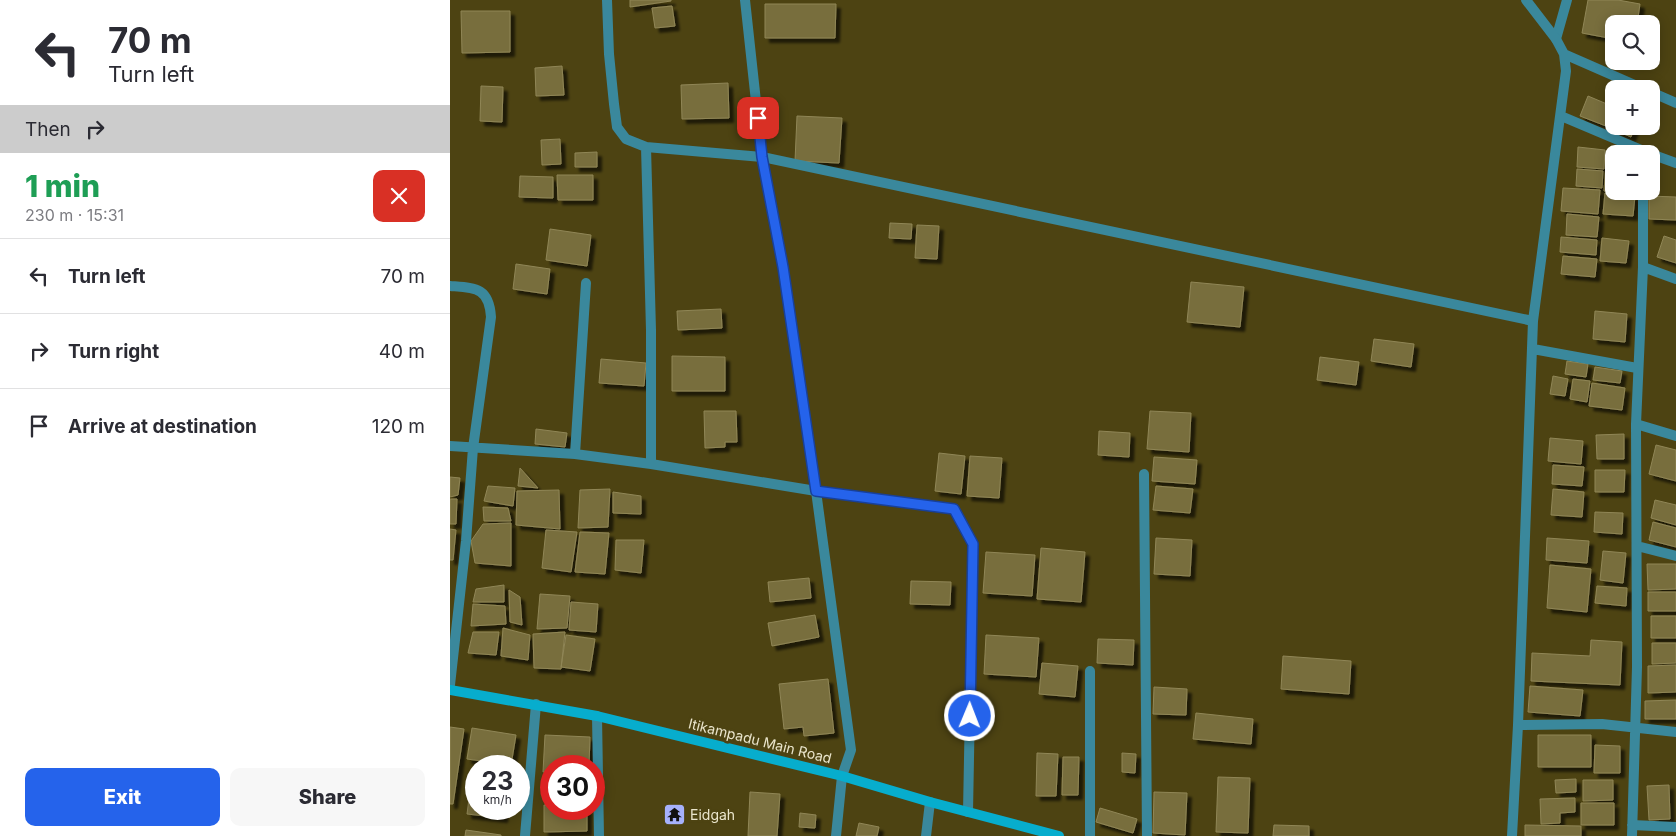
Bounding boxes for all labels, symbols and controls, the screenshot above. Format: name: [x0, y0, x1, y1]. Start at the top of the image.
map controls: [1605, 15, 1660, 200]
button: search: [1605, 15, 1660, 70]
text: 70 m: [108, 19, 192, 61]
icon: left: [25, 20, 90, 85]
text: Turn left: [108, 61, 194, 87]
button: +: [1605, 80, 1660, 135]
pin: [737, 97, 779, 139]
icon: arrive: [744, 104, 772, 132]
icon: right: [81, 115, 109, 143]
text: Then: [25, 118, 71, 141]
button: −: [1605, 145, 1660, 200]
text: 1 min: [25, 168, 100, 204]
button: close: [373, 170, 425, 222]
text: 230 m · 15:31: [25, 205, 124, 225]
icon: left: [25, 262, 53, 290]
text: Turn left: [68, 265, 146, 288]
text: 70 m: [381, 265, 425, 288]
icon: right: [25, 337, 53, 365]
text: Turn right: [68, 340, 159, 363]
text: 40 m: [379, 340, 425, 363]
icon: arrive: [25, 412, 53, 440]
text: Arrive at destination: [68, 415, 257, 438]
text: 120 m: [372, 415, 425, 438]
position arrow: [943, 689, 995, 741]
street label: Itikampadu Main Road: [687, 714, 833, 767]
speed limit sign: 30: [540, 755, 605, 820]
text: 23: [482, 766, 513, 796]
button: Exit: [25, 768, 220, 826]
button: Share: [230, 768, 425, 826]
text: km/h: [483, 792, 512, 807]
temple icon: Eidgah: [662, 803, 686, 827]
place label: Eidgah: [690, 806, 735, 823]

